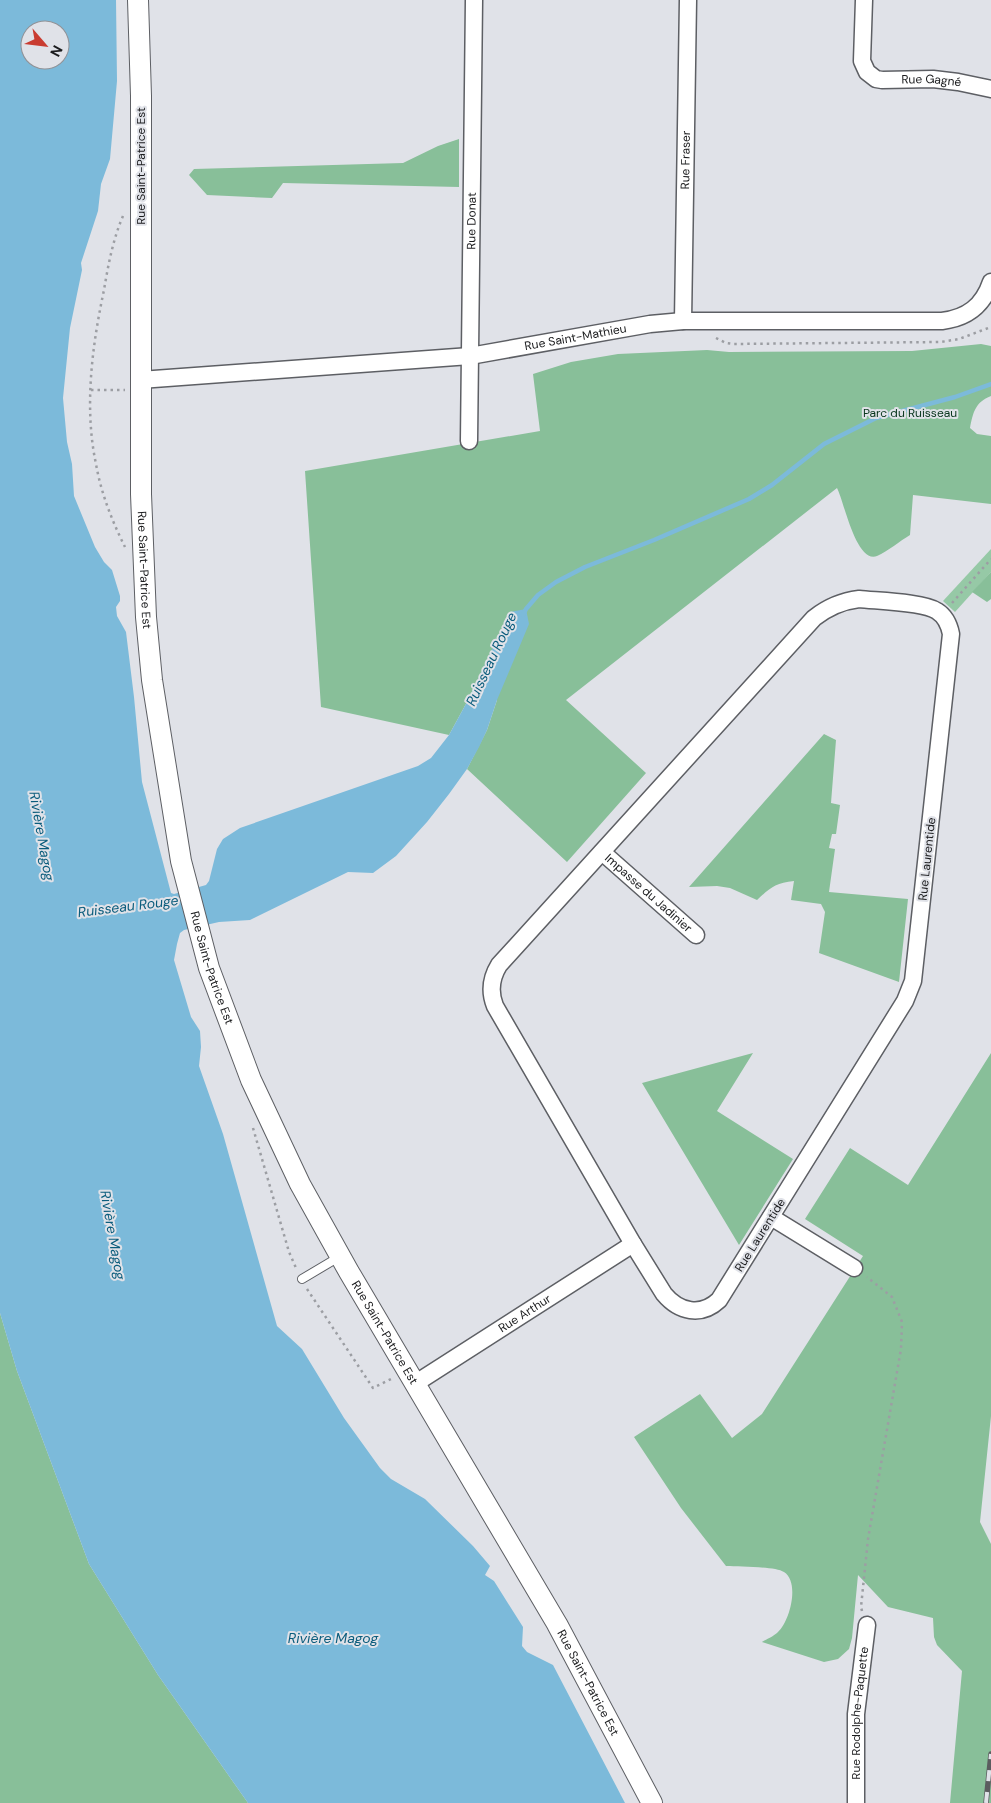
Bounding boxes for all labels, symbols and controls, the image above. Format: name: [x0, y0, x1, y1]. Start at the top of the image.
north arrow: [20, 20, 70, 70]
text: N: [46, 42, 67, 60]
street label: Rue Gagné: [901, 71, 962, 90]
street label: Rue Saint-Patrice Est: [133, 107, 149, 225]
street label: Rue Fraser: [677, 130, 694, 190]
street label: Rue Donat: [463, 192, 480, 250]
street label: Rue Saint-Mathieu: [523, 320, 628, 354]
park label: Parc du Ruisseau: [863, 405, 957, 421]
street label: Rue Saint-Patrice Est: [134, 511, 155, 630]
water label: Ruisseau Rouge: [461, 609, 521, 709]
water label: Rivière Magog: [25, 790, 59, 882]
street label: Rue Laurentide: [915, 816, 939, 901]
street label: Impasse du Jadinier: [601, 850, 696, 936]
water label: Ruisseau Rouge: [77, 891, 179, 921]
street label: Rue Saint-Patrice Est: [187, 910, 238, 1027]
water label: Rivière Magog: [96, 1189, 130, 1281]
street label: Rue Laurentide: [731, 1195, 789, 1275]
street label: Rue Saint-Patrice Est: [348, 1278, 422, 1388]
street label: Rue Arthur: [495, 1290, 554, 1336]
street label: Rue Saint-Patrice Est: [553, 1627, 623, 1739]
water label: Rivière Magog: [288, 1629, 378, 1647]
street label: Rue Rodolphe-Paquette: [848, 1646, 872, 1780]

